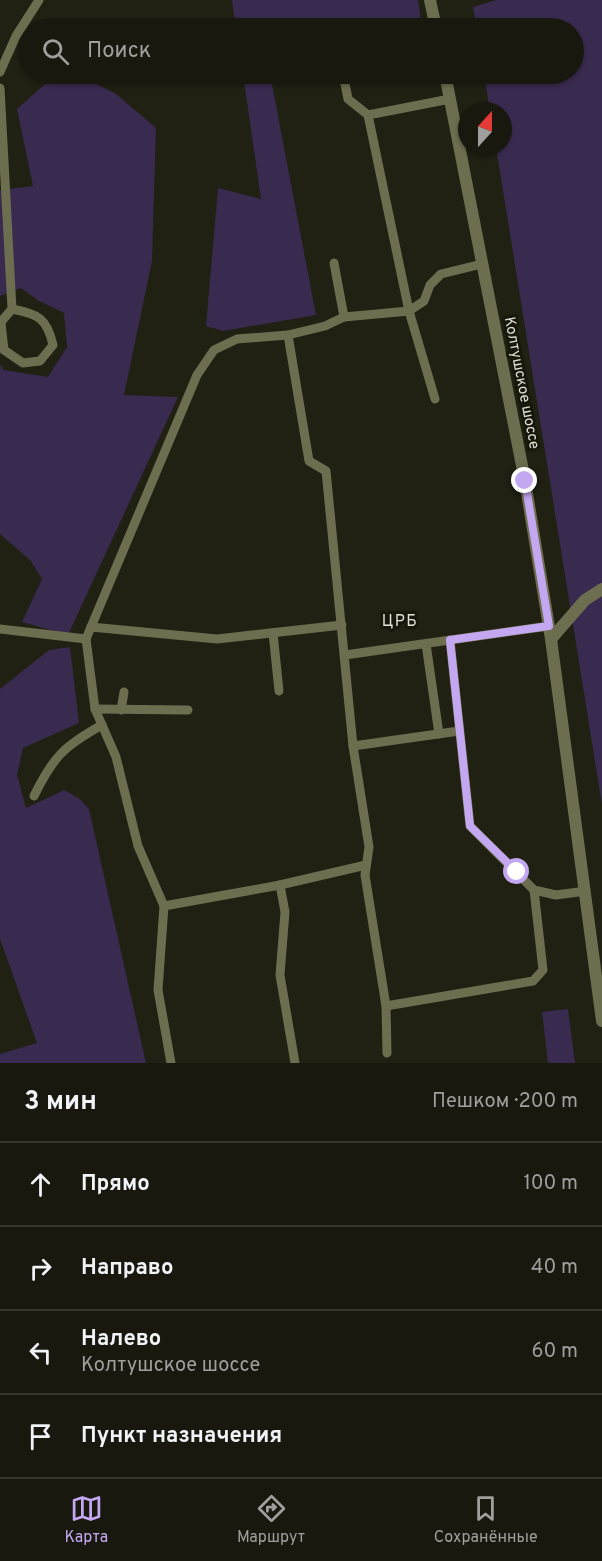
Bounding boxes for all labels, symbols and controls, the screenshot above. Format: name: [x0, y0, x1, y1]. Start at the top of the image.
search box: [18, 18, 584, 84]
icon: search: [39, 35, 72, 68]
text: Поиск: [87, 38, 151, 65]
north arrow: [458, 102, 512, 156]
street label: Колтушское шоссе: [499, 315, 543, 451]
route end: [511, 467, 537, 493]
district label: ЦРБ: [382, 612, 418, 632]
route start: [503, 858, 529, 884]
text: 3 мин: [24, 1086, 97, 1119]
text: Пешком · 200 m: [432, 1089, 578, 1115]
icon: ahead: [24, 1168, 57, 1201]
text: Прямо: [81, 1171, 150, 1198]
text: 100 m: [523, 1171, 578, 1197]
icon: right: [24, 1252, 57, 1285]
text: Направо: [81, 1255, 173, 1282]
text: 40 m: [531, 1255, 578, 1281]
text: Налево: [81, 1326, 161, 1353]
icon: left: [24, 1336, 57, 1369]
text: 60 m: [532, 1339, 578, 1365]
text: Колтушское шоссе: [81, 1353, 260, 1379]
icon: arrive: [24, 1420, 57, 1453]
text: Пункт назначения: [81, 1423, 282, 1450]
tab: Карта: [64, 1492, 108, 1548]
tab: Маршрут: [237, 1492, 305, 1548]
tab: Сохранённые: [434, 1492, 538, 1548]

